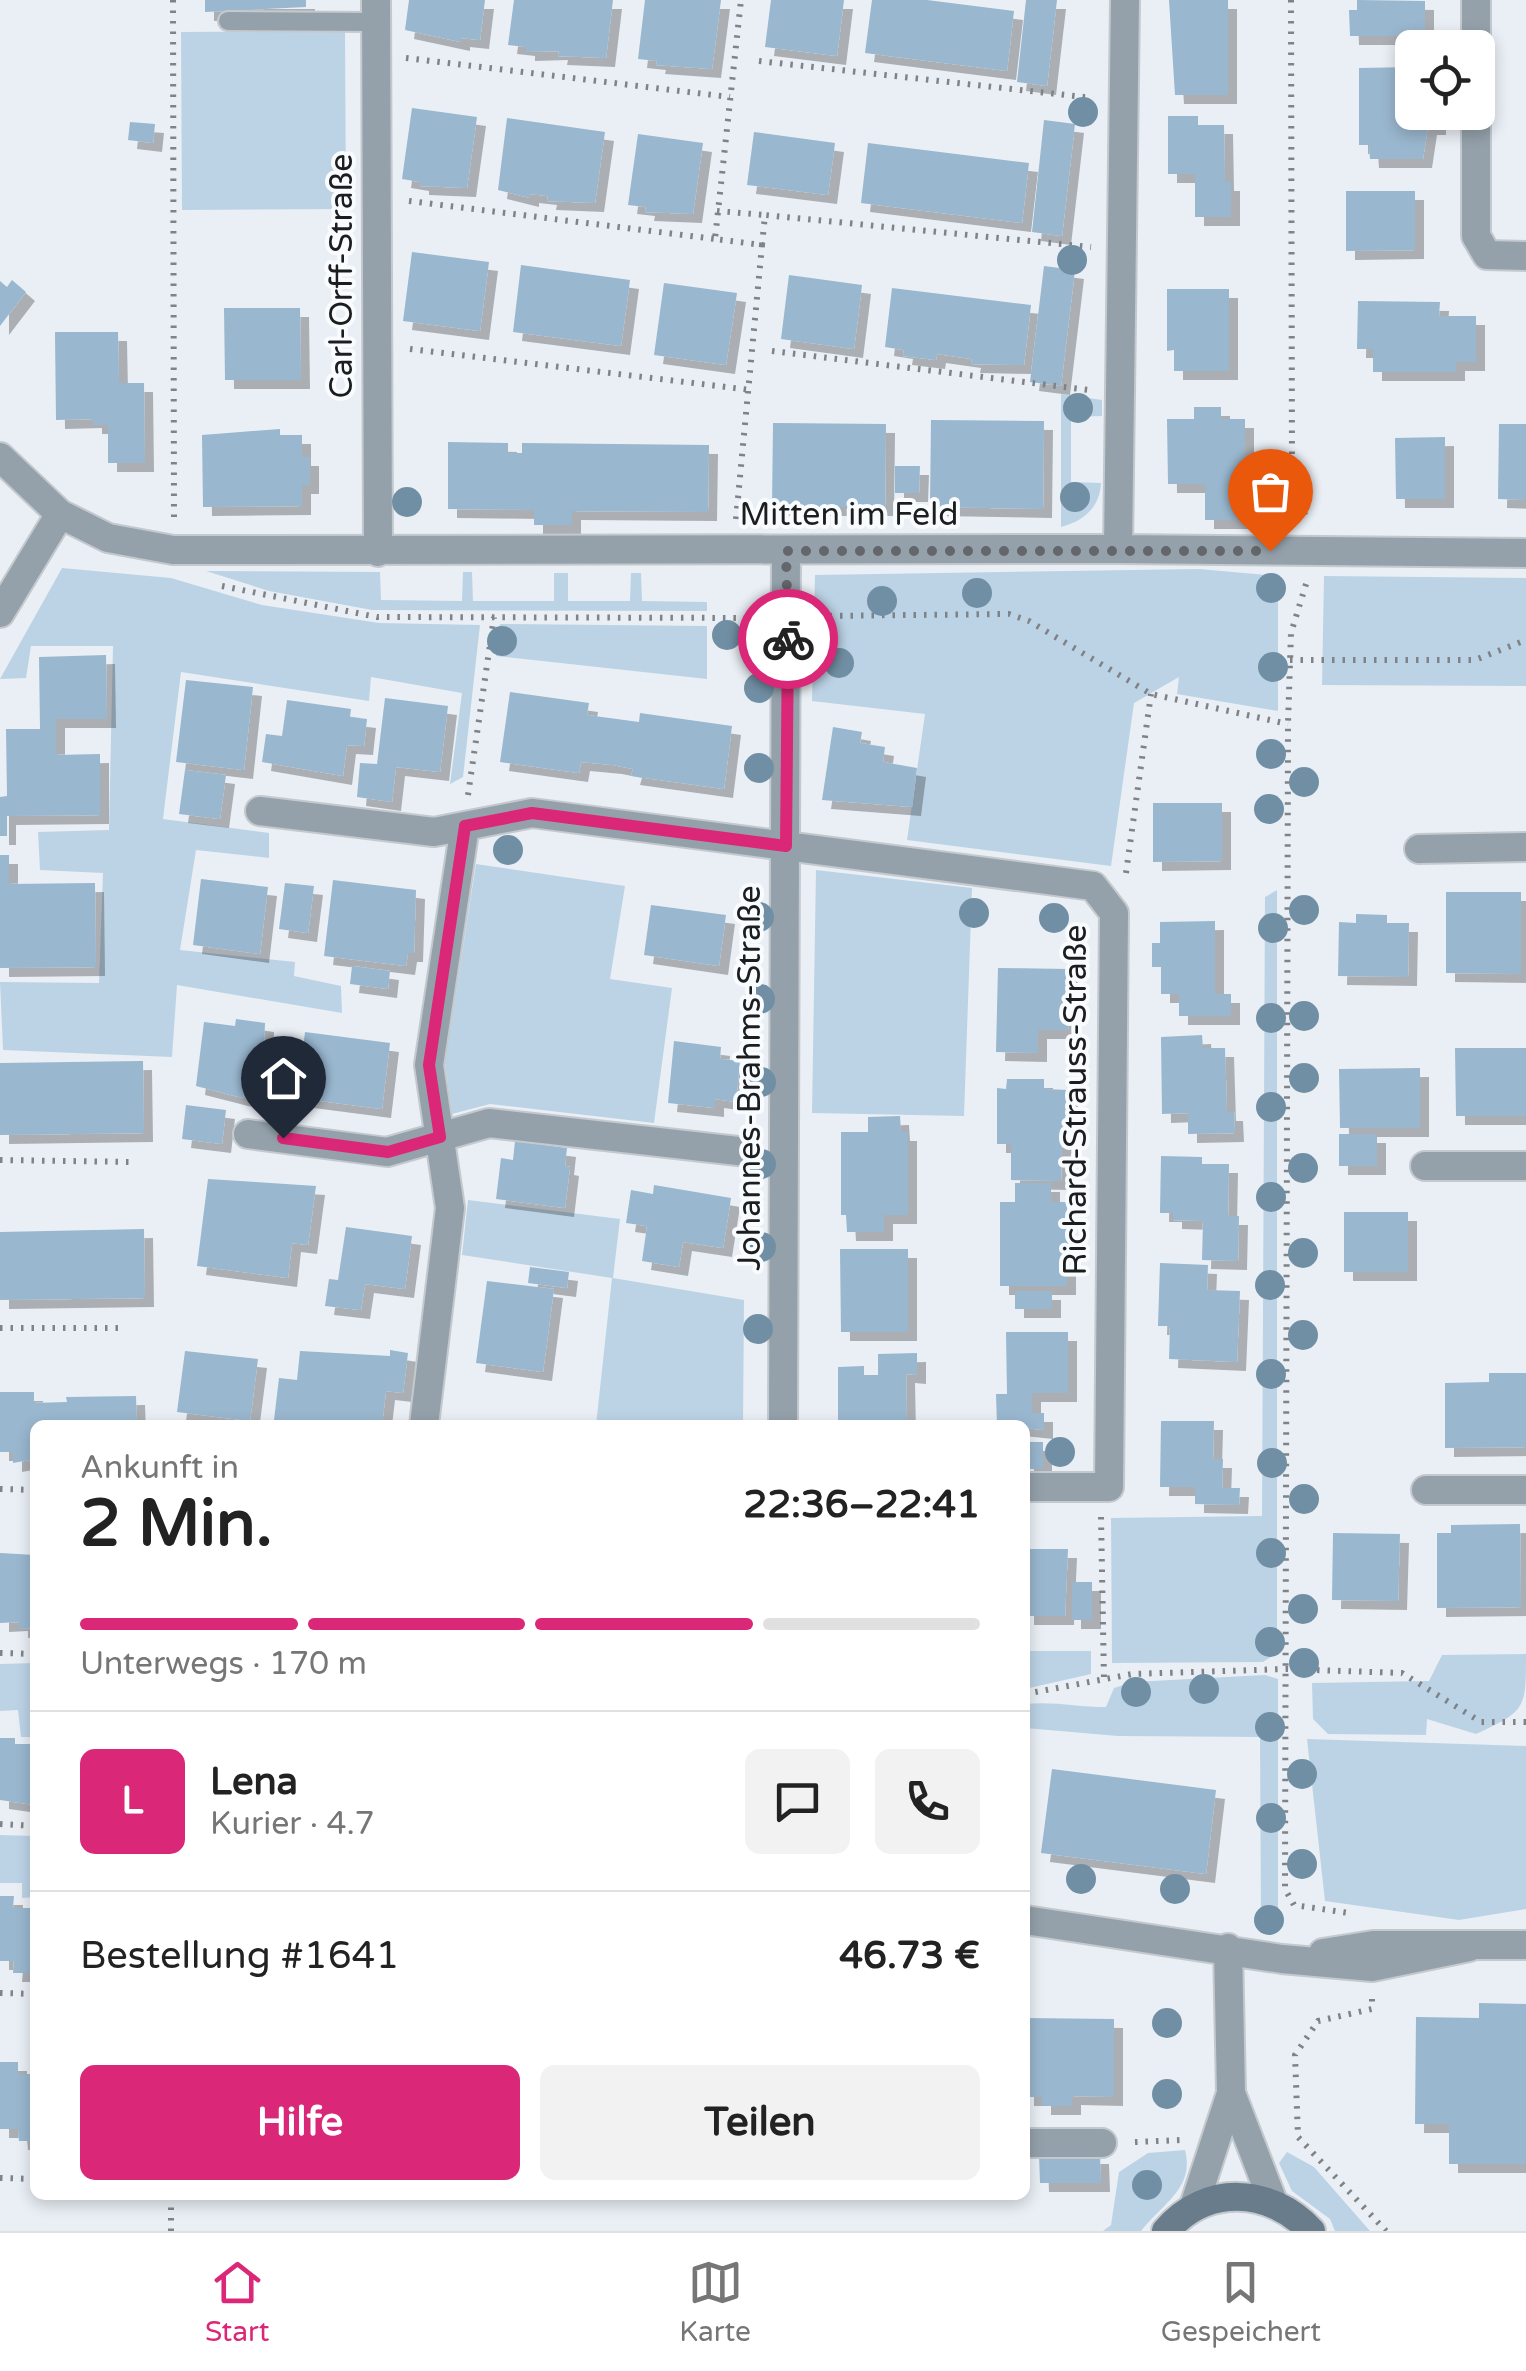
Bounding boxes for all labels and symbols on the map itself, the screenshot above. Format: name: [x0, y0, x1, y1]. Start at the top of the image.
street label: Carl-Orff-Straße: [323, 154, 361, 398]
pin: [1228, 449, 1313, 552]
street label: Mitten im Feld: [740, 496, 958, 534]
courier: [738, 589, 838, 689]
street label: Johannes-Brahms-Straße: [731, 885, 769, 1271]
street label: Richard-Strauss-Straße: [1057, 925, 1095, 1275]
pin: [241, 1036, 326, 1139]

